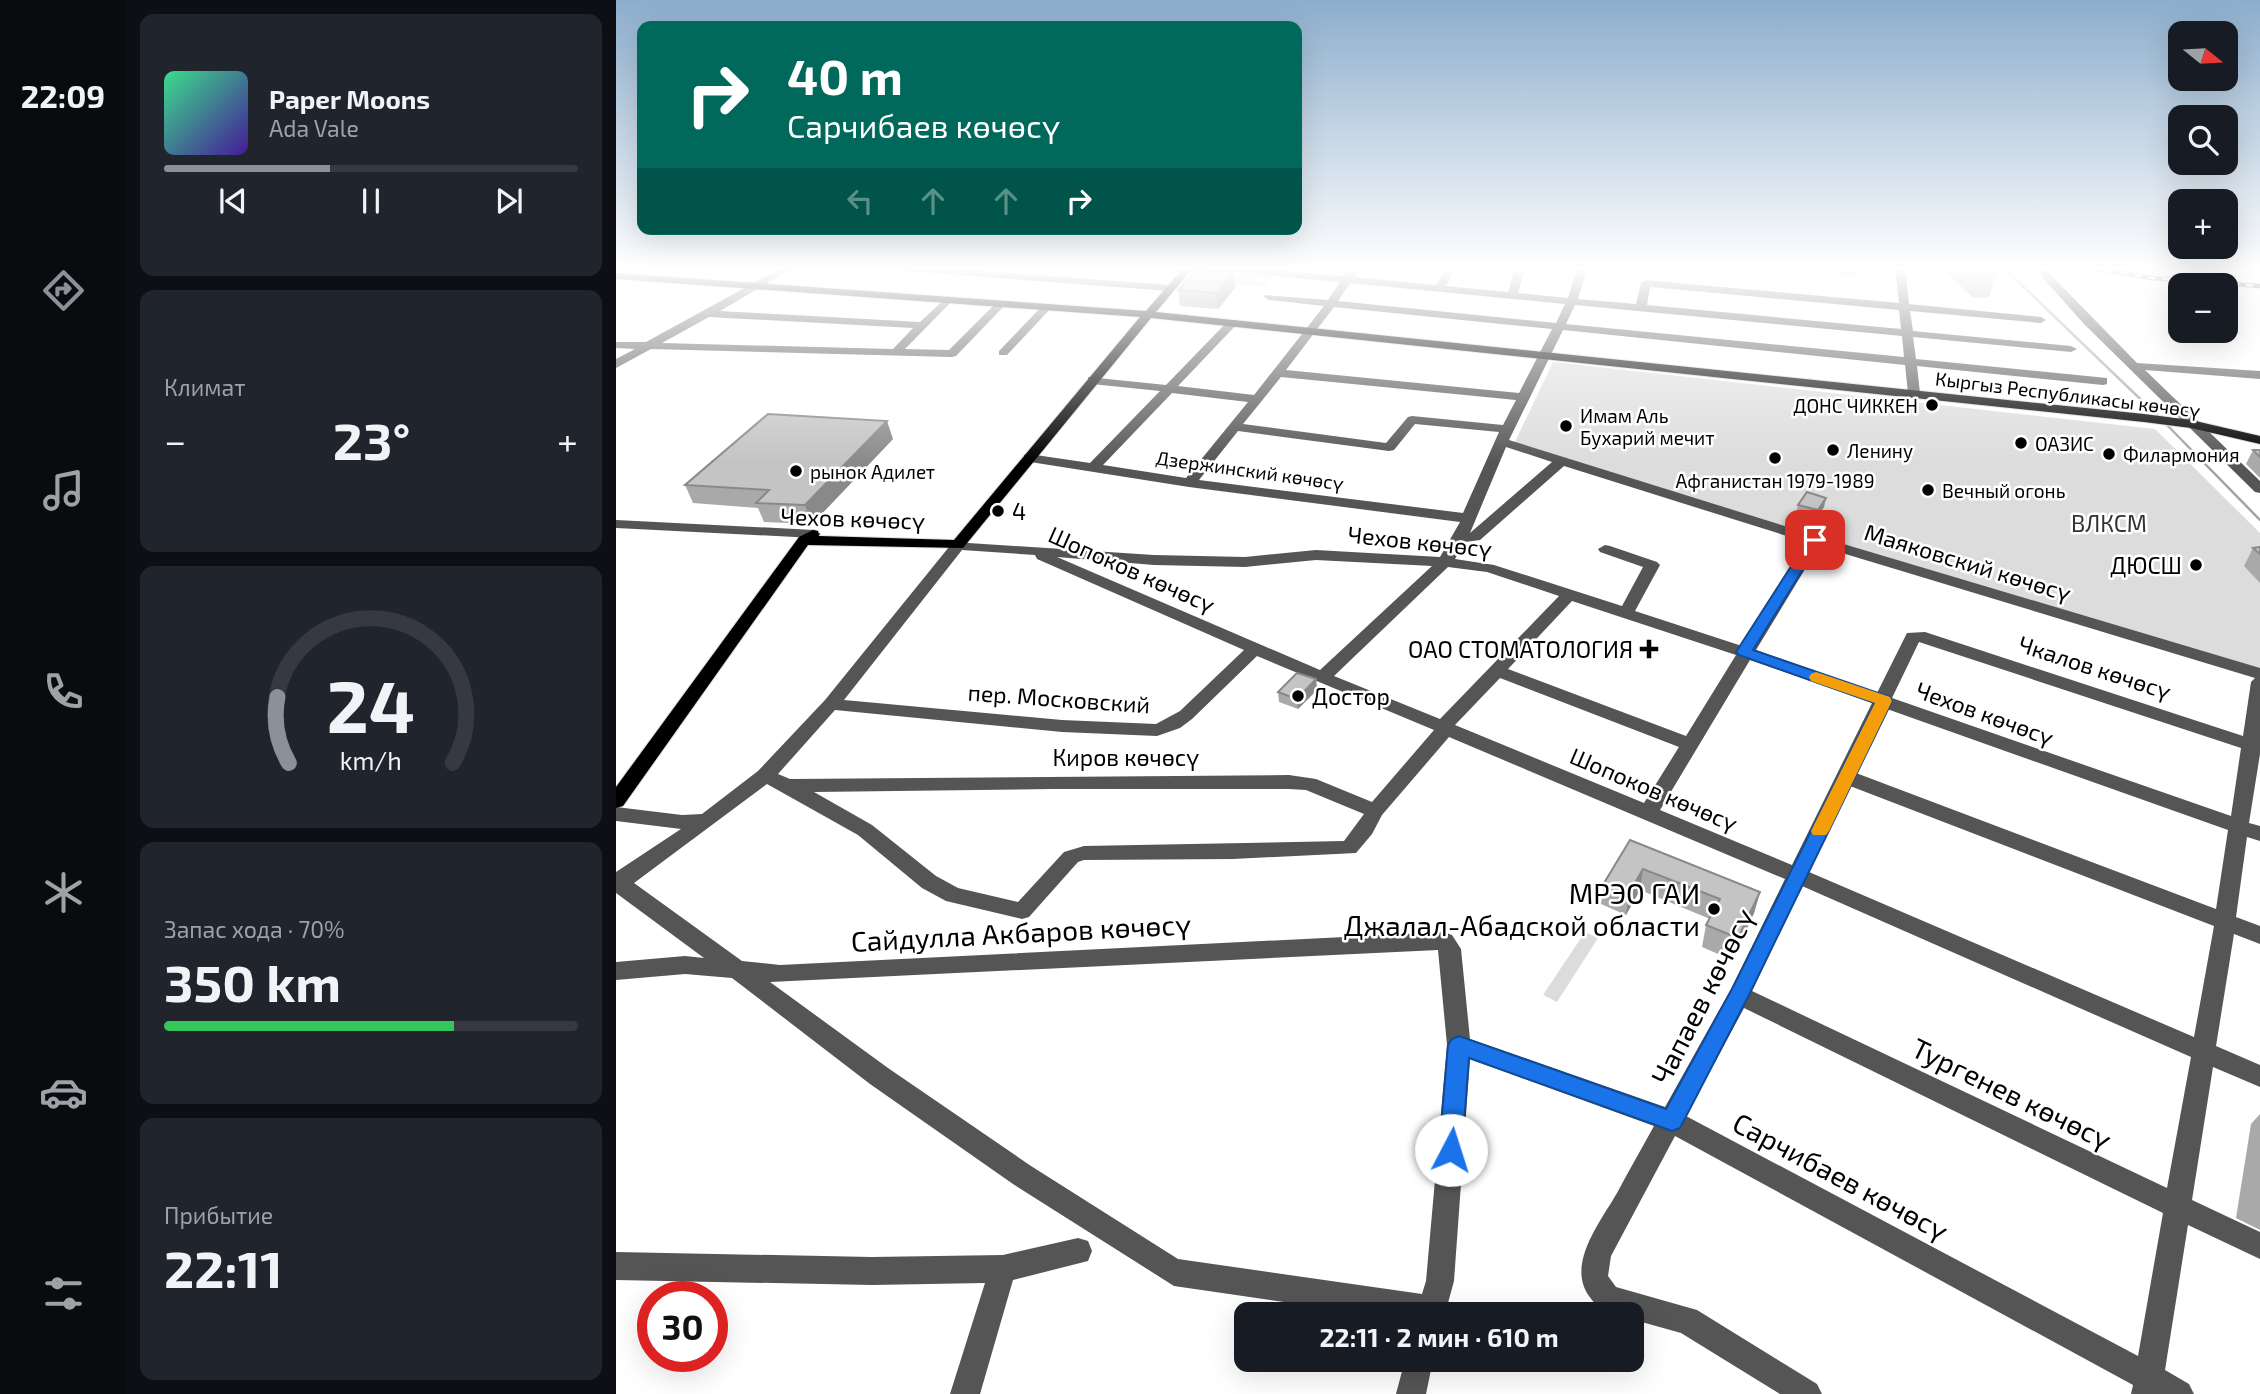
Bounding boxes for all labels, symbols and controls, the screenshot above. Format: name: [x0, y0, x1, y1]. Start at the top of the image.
north arrow: [2168, 21, 2238, 91]
map controls: [2168, 21, 2238, 343]
text: 40 m: [787, 46, 903, 105]
icon: right: [672, 49, 763, 140]
text: 22:09: [21, 76, 105, 114]
text: Paper Moons: [269, 83, 430, 114]
button: search: [2168, 105, 2238, 175]
text: Сарчибаев көчөсү: [787, 106, 1060, 144]
text: Ada Vale: [269, 114, 359, 142]
icon: previous: [214, 182, 252, 220]
icon: pause: [352, 182, 390, 220]
icon: next: [490, 182, 528, 220]
icon: left: [841, 182, 879, 220]
icon: ahead: [914, 182, 952, 220]
icon: ahead: [987, 182, 1025, 220]
icon: right: [1060, 182, 1098, 220]
button: +: [2168, 189, 2238, 259]
icon: directions: [39, 266, 88, 315]
button: −: [2168, 273, 2238, 343]
street label: Кыргыз Республикасы көчөсү: [1934, 366, 2202, 423]
text: Климат: [164, 373, 245, 401]
place label: ДОНС ЧИККЕН: [1793, 394, 1918, 417]
marker: ДОНС ЧИККЕН: [1924, 397, 1940, 413]
place label: Имам Аль Бухарий мечит: [1580, 404, 1715, 450]
text: 23°: [333, 408, 410, 470]
text: −: [164, 417, 186, 463]
text: +: [557, 417, 578, 463]
marker: Имам Аль Бухарий мечит: [1558, 418, 1574, 434]
place label: ОАЗИС: [2035, 432, 2094, 455]
marker: ОАЗИС: [2013, 435, 2029, 451]
place label: Ленину: [1847, 439, 1913, 463]
marker: Ленину: [1825, 442, 1841, 458]
place label: Филармония: [2123, 443, 2240, 466]
street label: Дзержинский көчөсү: [1155, 445, 1345, 495]
marker: Филармония: [2101, 446, 2117, 462]
marker: Афганистан 1979-1989: [1767, 450, 1783, 466]
place label: рынок Адилет: [810, 460, 935, 483]
marker: рынок Адилет: [788, 463, 804, 479]
icon: music: [39, 466, 88, 515]
place label: Афганистан 1979-1989: [1675, 469, 1875, 492]
place label: Вечный огонь: [1942, 479, 2065, 502]
marker: Вечный огонь: [1920, 482, 1936, 498]
place label: 4: [1012, 497, 1026, 525]
street label: Чехов көчөсү: [780, 501, 926, 535]
marker: 4: [990, 503, 1006, 519]
park label: ВЛКСМ: [2071, 509, 2147, 537]
pin: [1785, 510, 1845, 570]
street label: Маяковский көчөсү: [1861, 517, 2075, 607]
street label: Шопоков көчөсү: [1044, 520, 1220, 618]
street label: Чехов көчөсү: [1347, 520, 1493, 562]
icon: arrive: [1796, 521, 1834, 559]
place label: ДЮСШ: [2110, 551, 2182, 579]
marker: ДЮСШ: [2188, 557, 2204, 573]
street label: Чкалов көчөсү: [2015, 629, 2175, 705]
place label: ОАО СТОМАТОЛОГИЯ: [1408, 635, 1633, 663]
marker: ОАО СТОМАТОЛОГИЯ: [1639, 639, 1659, 659]
text: 24: [327, 660, 415, 748]
icon: phone: [39, 667, 88, 716]
street label: Чехов көчөсү: [1912, 675, 2058, 751]
street label: пер. Московский: [967, 678, 1151, 718]
place label: Достор: [1312, 682, 1390, 710]
marker: Достор: [1290, 688, 1306, 704]
street label: Шопоков көчөсү: [1566, 741, 1742, 837]
street label: Киров көчөсү: [1052, 743, 1200, 771]
text: km/h: [340, 745, 402, 775]
icon: climate: [39, 868, 88, 917]
place label: МРЭО ГАИ Джалал-Абадской области: [1344, 876, 1700, 942]
marker: МРЭО ГАИ Джалал-Абадской области: [1706, 901, 1722, 917]
street label: Чапаев көчөсү: [1643, 902, 1761, 1090]
street label: Сайдулла Акбаров көчөсү: [850, 906, 1192, 958]
text: Запас хода · 70%: [164, 915, 345, 943]
text: 350 km: [164, 950, 341, 1012]
street label: Тургенев көчөсү: [1906, 1030, 2118, 1156]
icon: car: [39, 1068, 88, 1117]
street label: Сарчибаев көчөсү: [1727, 1105, 1955, 1247]
position arrow: [1414, 1113, 1488, 1187]
text: Прибытие: [164, 1201, 273, 1229]
text: 22:11: [164, 1236, 283, 1298]
icon: filters: [39, 1269, 88, 1318]
speed limit sign: 30: [637, 1281, 728, 1372]
text: 22:11 · 2 мин · 610 m: [1319, 1321, 1559, 1352]

